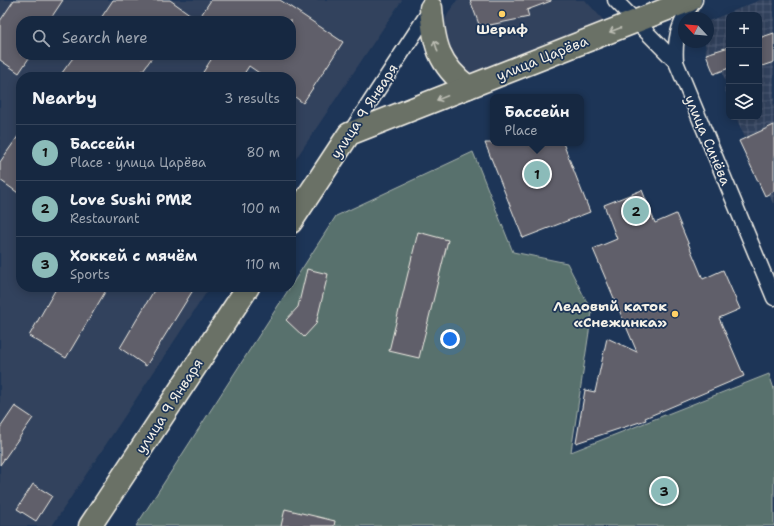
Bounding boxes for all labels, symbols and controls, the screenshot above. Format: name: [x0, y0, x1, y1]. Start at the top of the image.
marker: Шериф: [497, 9, 507, 19]
north arrow: [678, 12, 714, 48]
map controls: [726, 12, 762, 120]
button: +: [726, 12, 762, 48]
search box: [16, 16, 296, 60]
place label: Шериф: [476, 20, 528, 38]
one-way arrow: [609, 26, 621, 34]
icon: search: [30, 27, 52, 49]
text: Search here: [62, 28, 148, 48]
street label: улица Царёва: [493, 31, 591, 85]
one-way arrow: [432, 40, 439, 53]
button: −: [726, 48, 762, 84]
street label: улица 9 Января: [326, 60, 402, 162]
button: layers: [726, 84, 762, 120]
text: Nearby: [32, 87, 97, 109]
text: 3 results: [224, 90, 280, 107]
street label: улица Синёва: [681, 92, 735, 188]
one-way arrow: [436, 94, 448, 102]
popup: [490, 94, 584, 146]
text: Бассейн: [505, 102, 569, 122]
text: Place: [505, 122, 538, 139]
text: Бассейн: [70, 134, 135, 154]
text: 1: [42, 144, 48, 161]
text: 80 m: [246, 144, 280, 161]
text: Place · улица Царёва: [70, 154, 206, 171]
pin: 1: [524, 159, 550, 189]
text: Love Sushi PMR: [70, 190, 192, 210]
pin: 2: [623, 196, 649, 226]
text: 2: [40, 200, 50, 217]
text: 100 m: [241, 200, 280, 217]
text: Restaurant: [70, 210, 140, 227]
text: Хоккей с мячём: [70, 246, 197, 266]
text: 3: [40, 256, 50, 273]
text: 110 m: [245, 256, 280, 273]
text: Sports: [70, 266, 110, 283]
place label: Ледовый каток «Снежинка»: [553, 297, 667, 331]
marker: Ледовый каток «Снежинка»: [670, 309, 680, 319]
your location: [440, 329, 460, 349]
street label: улица 9 Января: [131, 355, 207, 457]
pin: 3: [651, 476, 677, 506]

